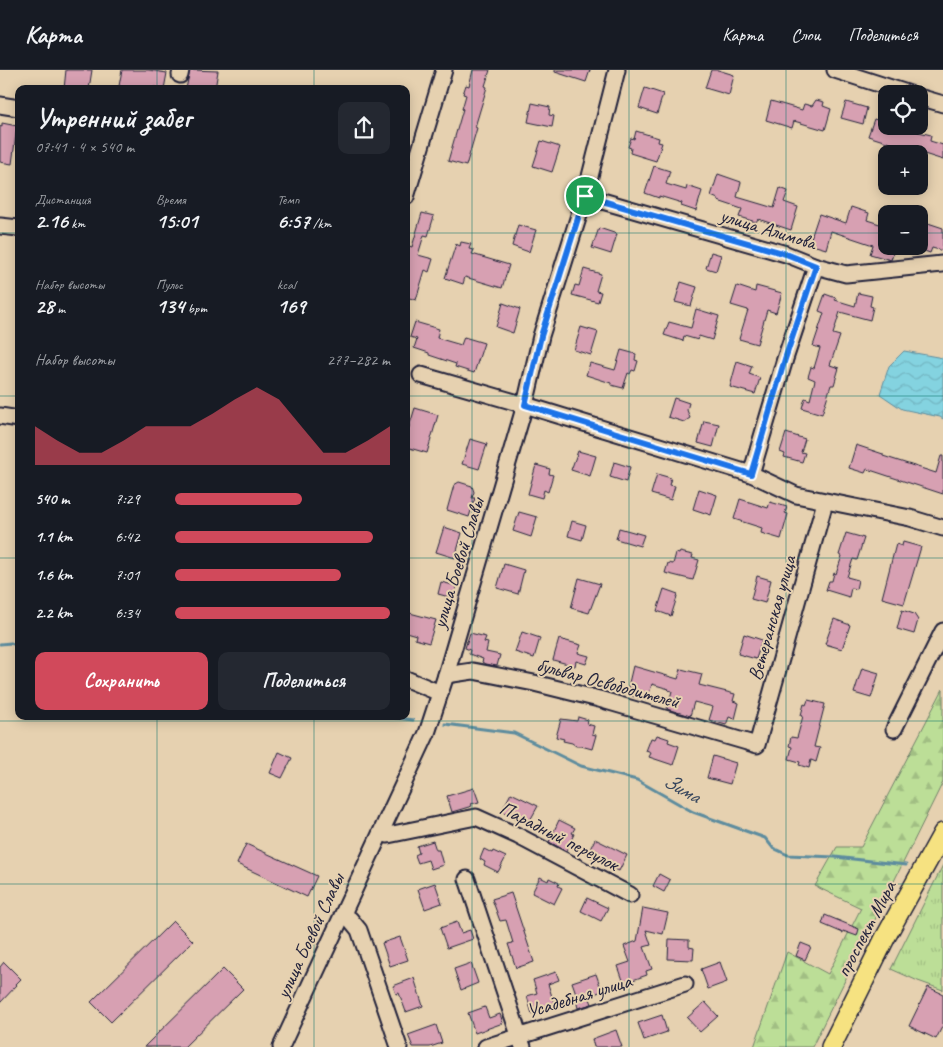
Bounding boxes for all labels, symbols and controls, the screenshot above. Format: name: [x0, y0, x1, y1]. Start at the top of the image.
text: Карта: [25, 20, 82, 50]
text: Карта: [722, 24, 763, 46]
text: Слои: [791, 24, 820, 46]
text: Поделиться: [848, 24, 918, 46]
map controls: [878, 85, 928, 255]
button: locate: [878, 85, 928, 135]
text: Утренний забег: [35, 100, 191, 135]
button: share: [338, 102, 390, 154]
text: 07:41 · 4 × 540 m: [35, 137, 134, 157]
button: +: [878, 145, 928, 195]
pin: [564, 175, 606, 217]
icon: arrive: [571, 182, 599, 210]
text: Дистанция: [35, 191, 91, 208]
text: Время: [156, 191, 186, 208]
text: Темп: [277, 191, 300, 208]
street label: улица Алимова: [716, 202, 821, 256]
button: −: [878, 205, 928, 255]
text: 2.16: [35, 208, 68, 234]
text: 15:01: [156, 208, 198, 234]
text: 6:57: [277, 208, 310, 234]
text: km: [68, 215, 85, 232]
text: /km: [310, 215, 331, 232]
text: Набор высоты: [35, 276, 104, 293]
text: Пульс: [156, 276, 183, 293]
text: kcal: [277, 276, 296, 293]
text: 28: [35, 293, 54, 319]
text: 134: [156, 293, 184, 319]
text: 169: [277, 293, 306, 319]
text: m: [54, 300, 65, 317]
text: bpm: [184, 300, 207, 317]
text: Набор высоты: [35, 350, 114, 370]
text: 277–282 m: [327, 350, 390, 370]
text: 540 m: [35, 489, 69, 509]
text: 7:29: [115, 489, 140, 509]
street label: улица Боевой Славы: [426, 493, 490, 632]
text: 1.1 km: [35, 527, 72, 547]
text: 6:42: [115, 527, 140, 547]
street label: Ветеранская улица: [742, 551, 802, 683]
text: 1.6 km: [35, 565, 73, 585]
text: 7:01: [115, 565, 140, 585]
text: 2.2 km: [35, 603, 72, 623]
text: 6:34: [115, 603, 140, 623]
button: Сохранить: [35, 652, 208, 710]
button: Поделиться: [218, 652, 390, 710]
street label: бульвар Освободителей: [534, 652, 684, 714]
water label: Зима: [659, 767, 707, 810]
street label: Парадный переулок: [495, 795, 624, 877]
street label: улица Боевой Славы: [270, 868, 350, 1003]
street label: проспект Мира: [830, 876, 902, 981]
street label: Усадебная улица: [523, 968, 636, 1024]

